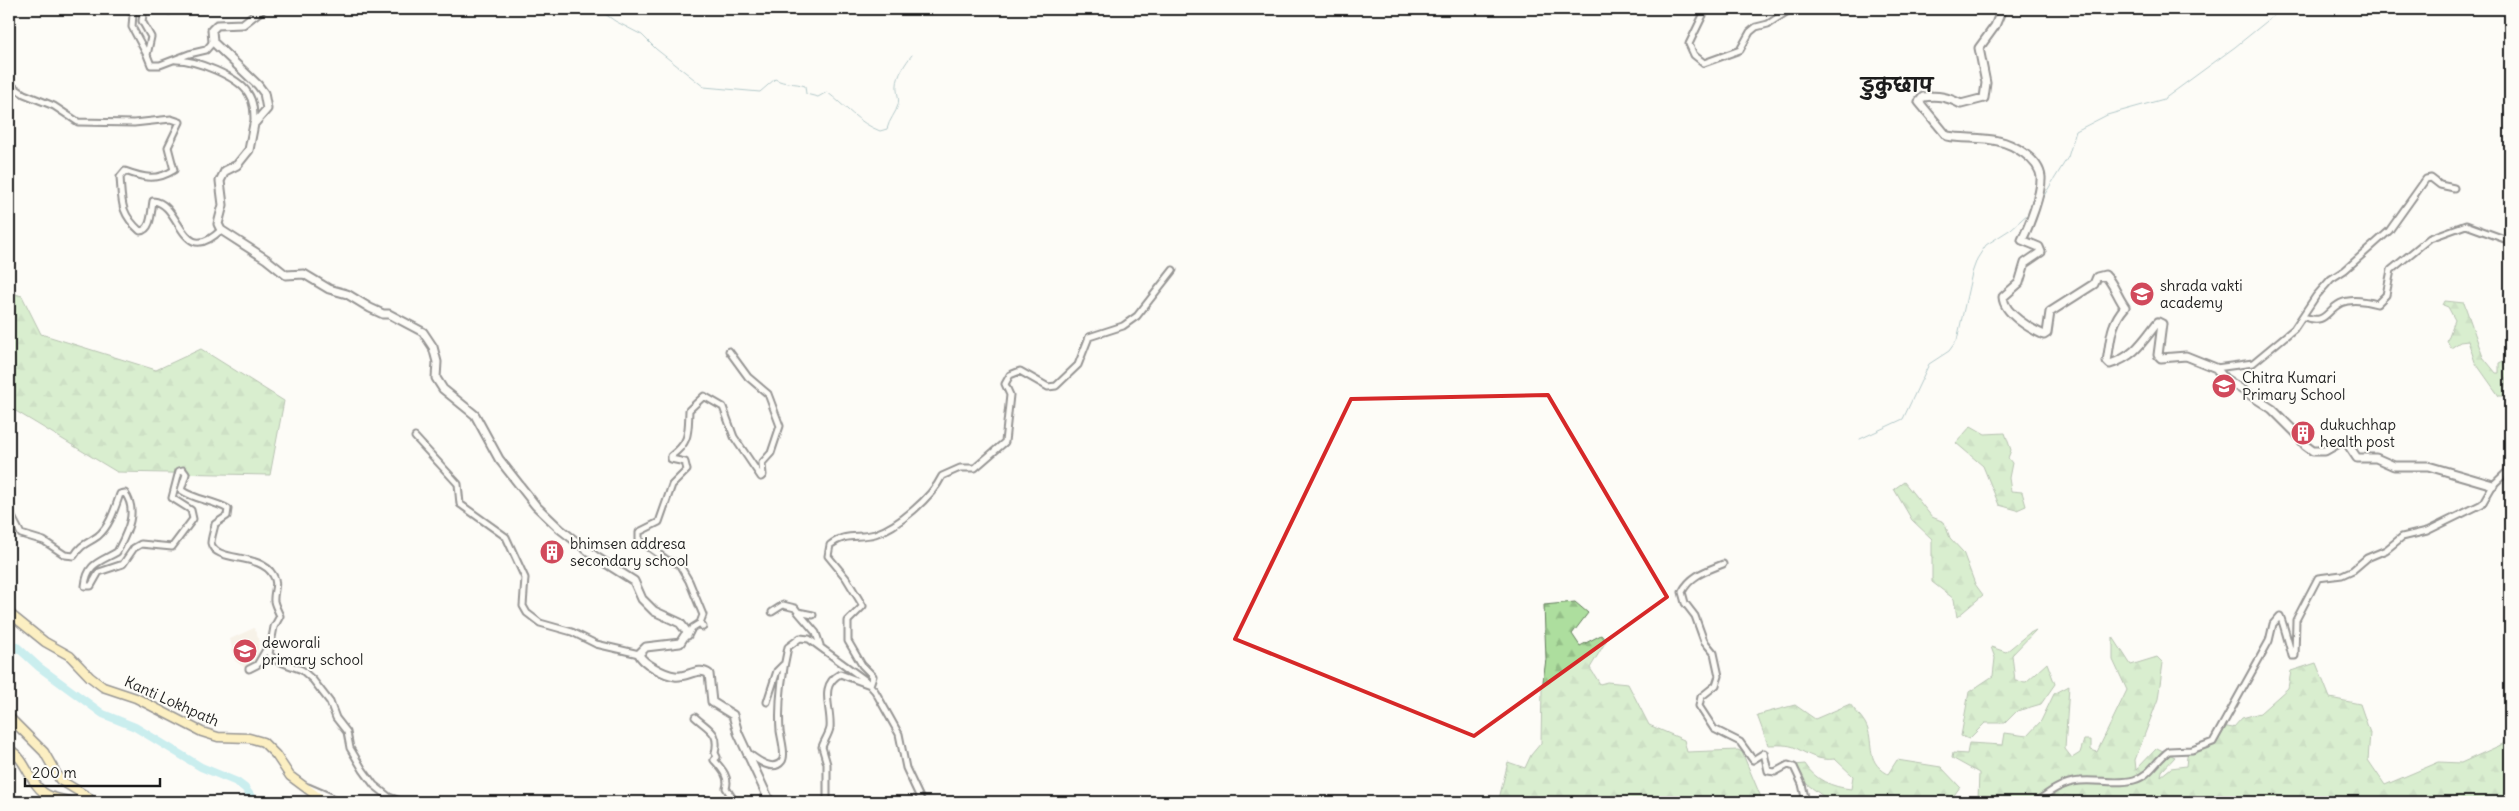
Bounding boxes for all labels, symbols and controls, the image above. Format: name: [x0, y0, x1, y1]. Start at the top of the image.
district label: डुकुछाप: [1859, 72, 1935, 100]
place label: shrada vakti academy: [2160, 276, 2243, 312]
school or university icon: shrada vakti academy: [2129, 281, 2155, 307]
place label: Chitra Kumari Primary School: [2242, 368, 2345, 404]
school or university icon: Chitra Kumari Primary School: [2211, 373, 2237, 399]
place label: dukuchhap health post: [2320, 415, 2396, 451]
building icon: dukuchhap health post: [2290, 420, 2316, 446]
place label: bhimsen addresa secondary school: [570, 534, 688, 570]
building icon: bhimsen addresa secondary school: [539, 539, 565, 565]
place label: deworali primary school: [262, 633, 363, 669]
school or university icon: deworali primary school: [232, 638, 258, 664]
street label: Kanti Lokhpath: [122, 672, 223, 731]
scale bar: [25, 756, 160, 788]
text: 200 m: [32, 763, 77, 782]

